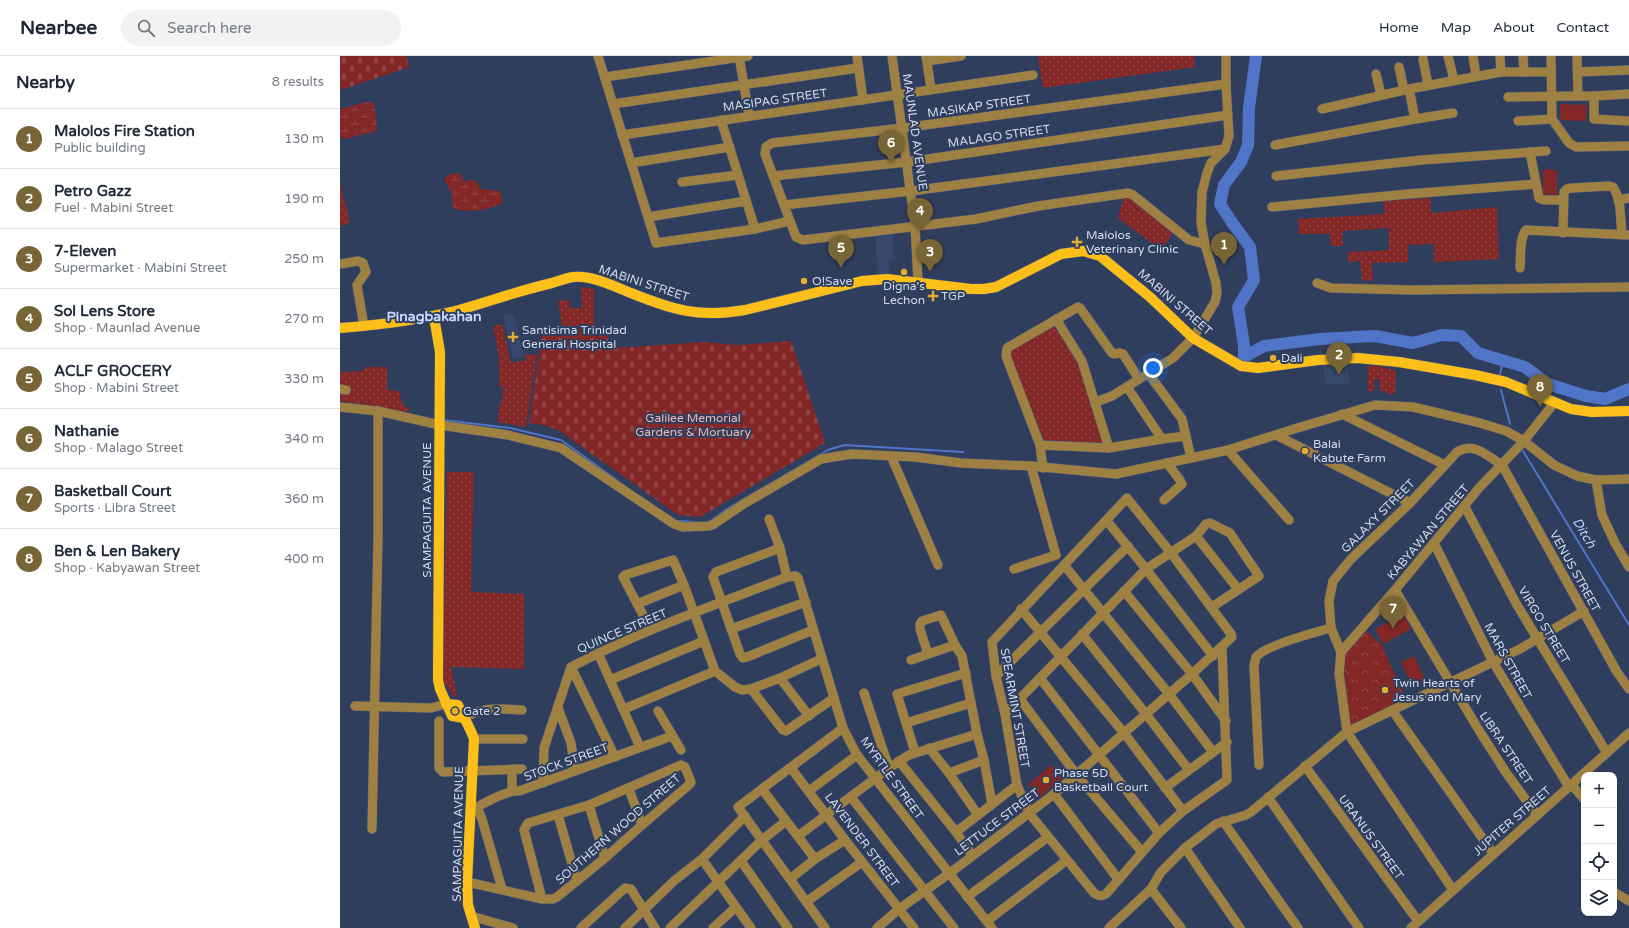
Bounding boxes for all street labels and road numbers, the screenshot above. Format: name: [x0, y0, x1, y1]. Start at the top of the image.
street label: MAUNLAD AVENUE: [900, 73, 930, 192]
street label: MASIPAG STREET: [722, 86, 829, 114]
street label: MASIKAP STREET: [926, 92, 1033, 120]
street label: MALAGO STREET: [947, 122, 1052, 150]
street label: MABINI STREET: [597, 262, 691, 304]
street label: MABINI STREET: [1135, 266, 1216, 339]
street label: SAMPAGUITA AVENUE: [420, 442, 434, 578]
street label: GALAXY STREET: [1338, 476, 1418, 556]
street label: KABYAWAN STREET: [1384, 481, 1472, 582]
street label: VENUS STREET: [1547, 528, 1603, 615]
street label: VIRGO STREET: [1515, 584, 1573, 667]
street label: QUINCE STREET: [575, 605, 670, 656]
street label: MARS STREET: [1481, 620, 1535, 702]
street label: SPEARMINT STREET: [998, 647, 1033, 770]
street label: LIBRA STREET: [1477, 709, 1536, 788]
street label: MYRTLE STREET: [857, 734, 927, 822]
street label: STOCK STREET: [522, 740, 611, 784]
street label: SAMPAGUITA AVENUE: [450, 766, 466, 902]
street label: SOUTHERN WOOD STREET: [553, 771, 684, 887]
street label: JUPITER STREET: [1470, 783, 1554, 859]
street label: LETTUCE STREET: [952, 785, 1043, 859]
street label: LAVENDER STREET: [822, 790, 902, 890]
street label: URANUS STREET: [1336, 792, 1407, 883]

